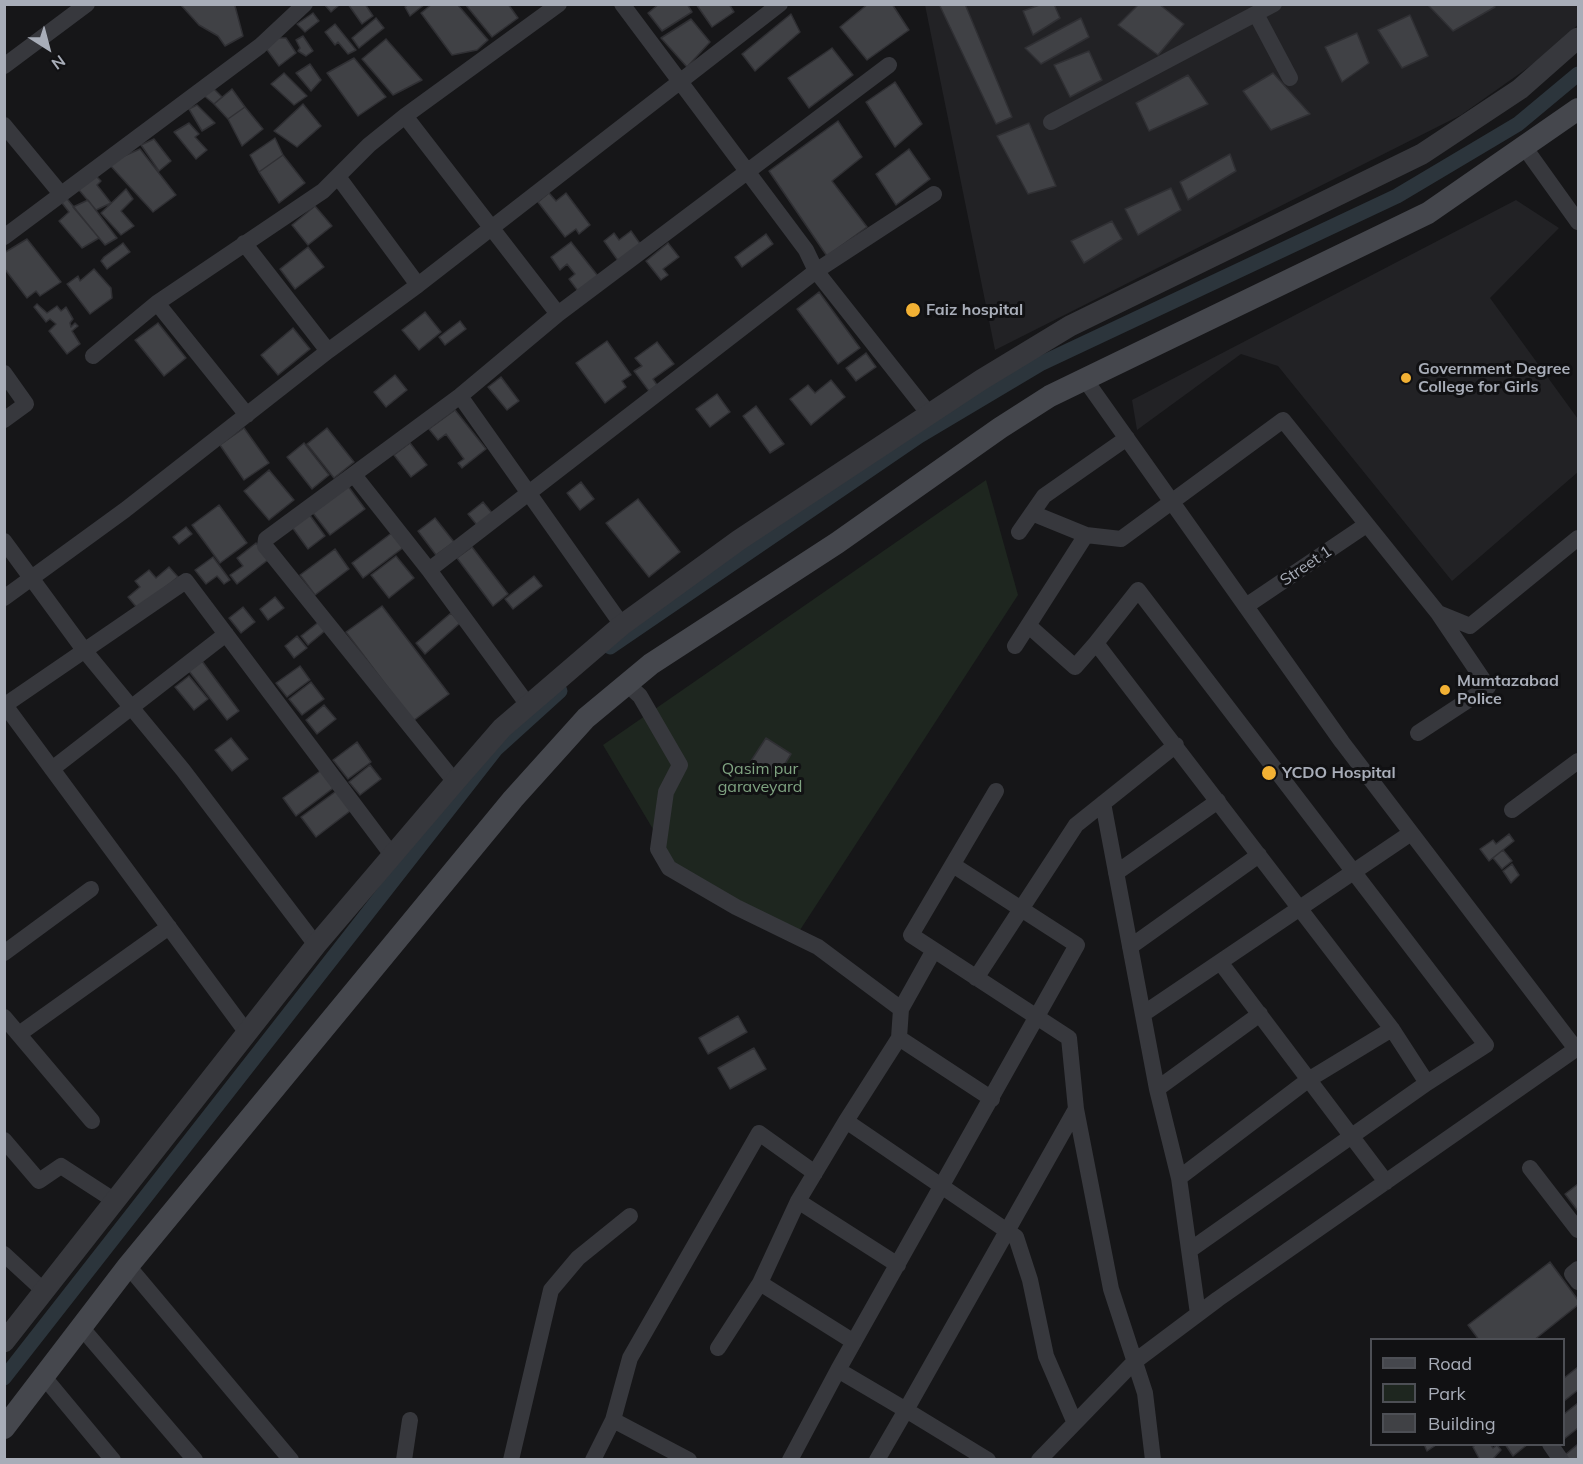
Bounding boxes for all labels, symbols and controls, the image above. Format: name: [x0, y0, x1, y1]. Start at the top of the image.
north arrow: [18, 18, 78, 78]
text: N: [48, 51, 69, 74]
place label: Faiz hospital: [926, 300, 1023, 320]
marker: Faiz hospital: [904, 301, 922, 319]
place label: Government Degree College for Girls: [1418, 359, 1570, 397]
marker: Government Degree College for Girls: [1399, 371, 1413, 385]
street label: Street 1: [1277, 542, 1335, 590]
place label: Mumtazabad Police: [1457, 671, 1559, 709]
marker: Mumtazabad Police: [1438, 683, 1452, 697]
park label: Qasim pur garaveyard: [718, 759, 802, 797]
place label: YCDO Hospital: [1282, 763, 1396, 783]
marker: YCDO Hospital: [1260, 764, 1278, 782]
legend: [1370, 1338, 1565, 1446]
text: Road: [1428, 1352, 1472, 1375]
text: Park: [1428, 1382, 1466, 1405]
text: Building: [1428, 1412, 1496, 1435]

